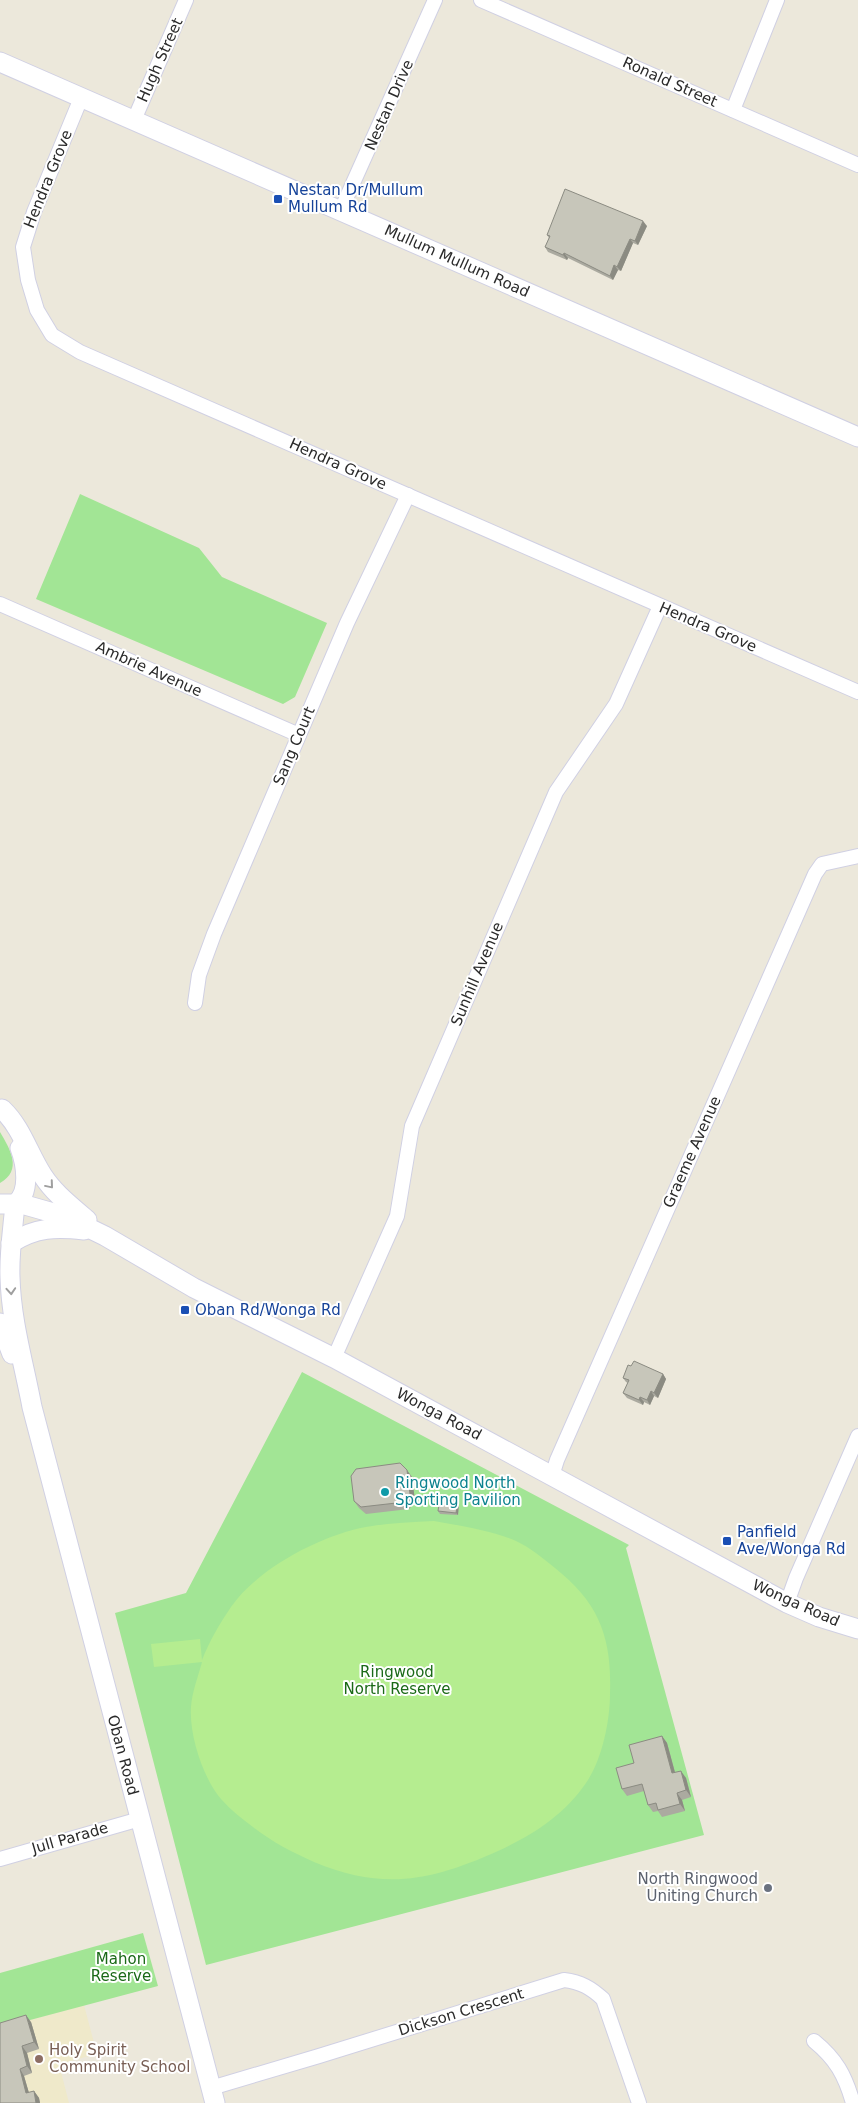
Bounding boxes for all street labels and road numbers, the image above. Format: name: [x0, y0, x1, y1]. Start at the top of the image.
street label: Hugh Street: [133, 15, 187, 105]
street label: Ronald Street: [620, 53, 720, 111]
street label: Nestan Drive: [361, 57, 417, 153]
street label: Hendra Grove: [20, 127, 76, 231]
street label: Mullum Mullum Road: [382, 221, 532, 301]
street label: Hendra Grove: [287, 435, 389, 493]
street label: Hendra Grove: [656, 598, 760, 656]
street label: Ambrie Avenue: [93, 637, 205, 701]
street label: Sang Court: [269, 704, 319, 788]
street label: Sunhill Avenue: [447, 919, 507, 1029]
street label: Graeme Avenue: [659, 1093, 725, 1211]
street label: Wonga Road: [393, 1384, 485, 1444]
street label: Wonga Road: [750, 1576, 842, 1630]
street label: Oban Road: [104, 1713, 142, 1797]
street label: Jull Parade: [29, 1818, 110, 1858]
street label: Dickson Crescent: [396, 1984, 526, 2040]

